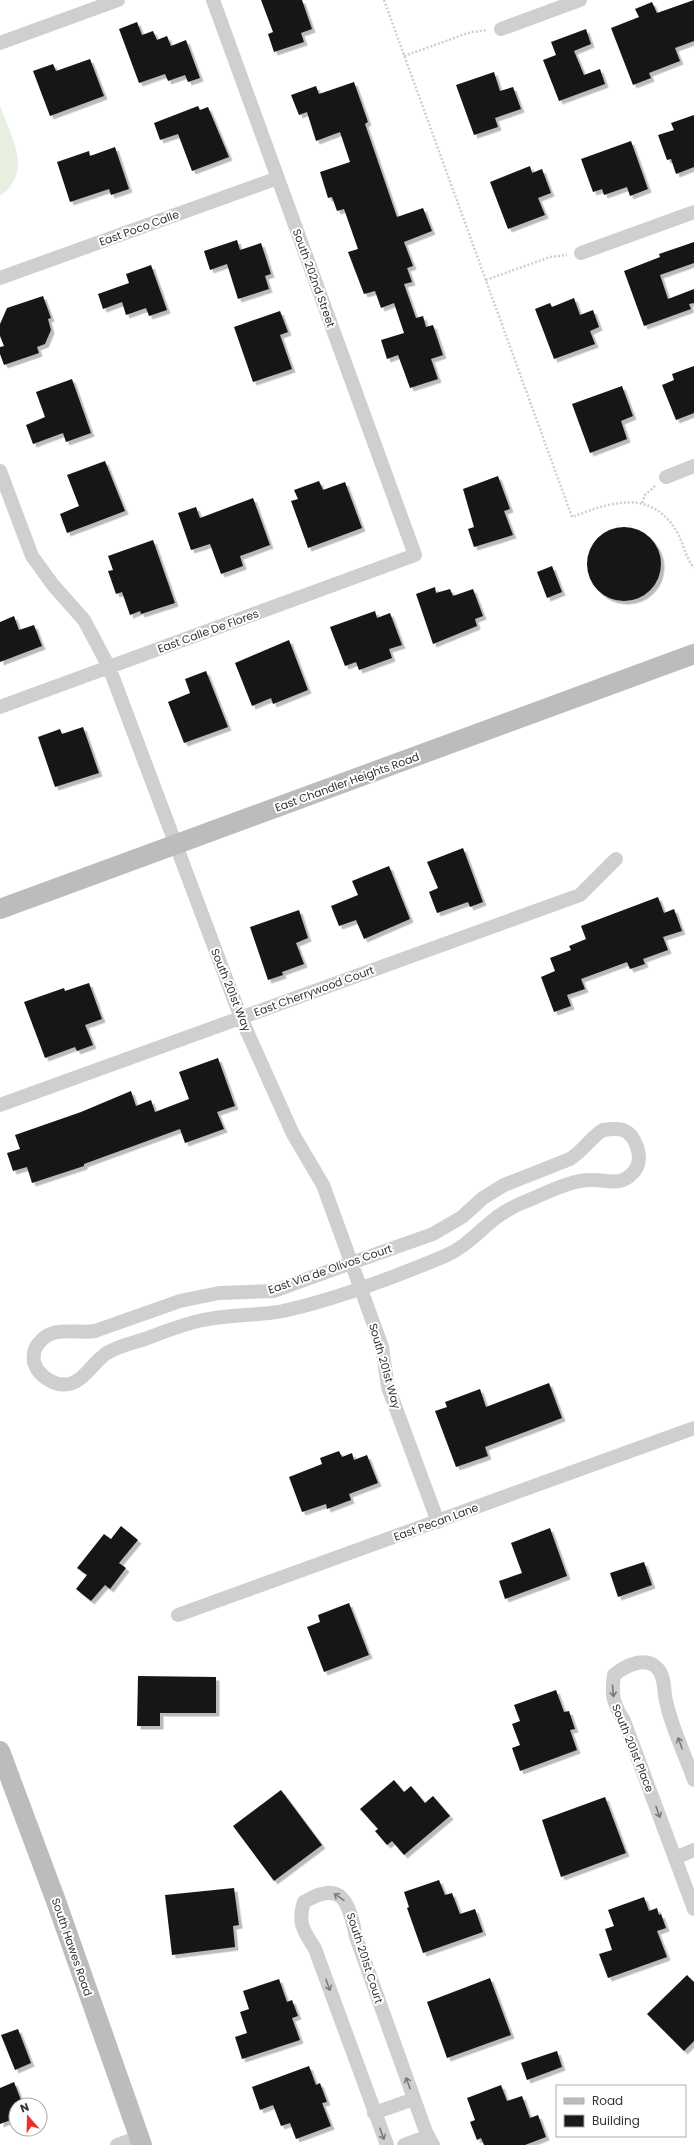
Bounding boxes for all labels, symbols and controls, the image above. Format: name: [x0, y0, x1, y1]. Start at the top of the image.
street label: East Poco Calle: [97, 206, 181, 250]
street label: South 202nd Street: [289, 227, 339, 329]
street label: East Calle De Flores: [155, 605, 261, 657]
street label: East Chandler Heights Road: [273, 748, 421, 816]
street label: South 201st Way: [207, 946, 255, 1035]
street label: East Cherrywood Court: [252, 962, 376, 1020]
street label: East Via de Olivos Court: [266, 1240, 394, 1298]
street label: South 201st Way: [365, 1321, 405, 1411]
street label: East Pecan Lane: [391, 1499, 481, 1545]
one-way arrow: [609, 1685, 617, 1698]
street label: South 201st Place: [608, 1701, 658, 1795]
one-way arrow: [676, 1738, 684, 1750]
one-way arrow: [655, 1806, 663, 1818]
one-way arrow: [334, 1893, 345, 1901]
street label: South Hawes Road: [48, 1896, 96, 1998]
street label: South 201st Court: [343, 1911, 387, 2005]
one-way arrow: [325, 1979, 333, 1991]
one-way arrow: [404, 2077, 412, 2089]
legend: [556, 2085, 686, 2137]
text: Road: [592, 2092, 623, 2109]
north arrow: [8, 2097, 48, 2137]
text: N: [18, 2099, 31, 2117]
text: Building: [592, 2112, 640, 2129]
one-way arrow: [379, 2127, 386, 2140]

